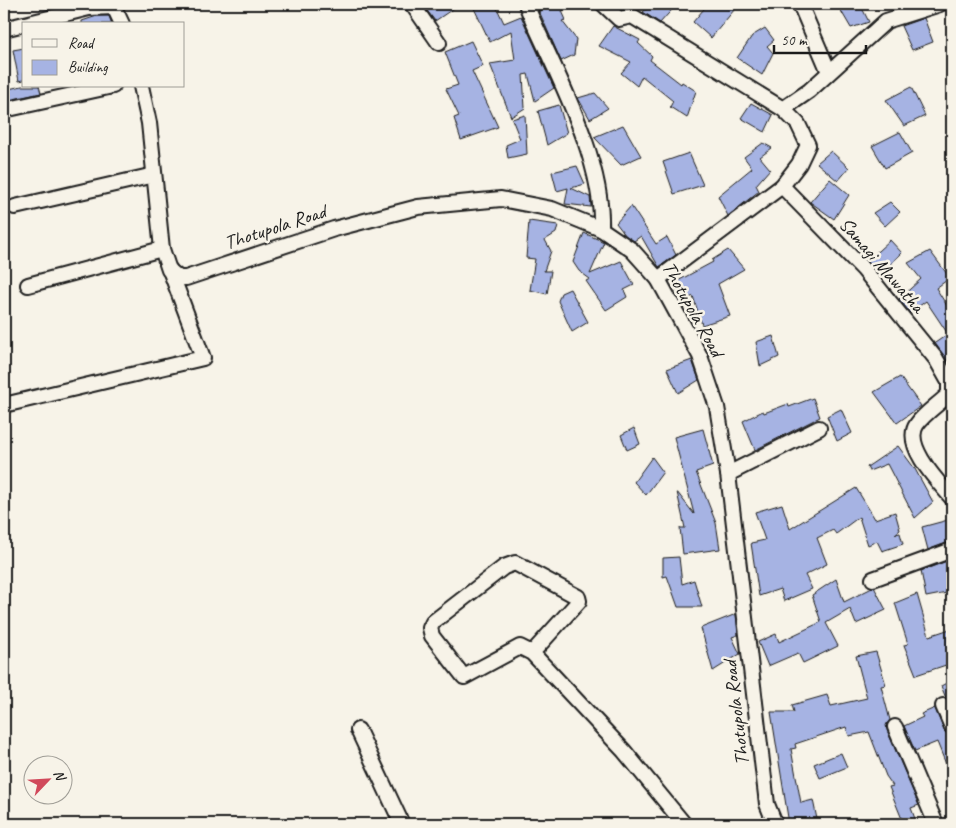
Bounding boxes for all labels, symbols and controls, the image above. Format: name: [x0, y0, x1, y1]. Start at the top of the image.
legend: [22, 22, 185, 88]
scale bar: [774, 22, 866, 54]
text: 50 m: [781, 31, 808, 50]
text: Road: [68, 34, 95, 53]
text: Building: [68, 58, 108, 77]
street label: Thotupola Road: [221, 198, 332, 255]
street label: Samagi Mawatha: [834, 212, 932, 319]
street label: Thotupola Road: [657, 257, 731, 364]
street label: Thotupola Road: [717, 656, 755, 767]
north arrow: [22, 756, 72, 806]
text: N: [50, 767, 70, 784]

